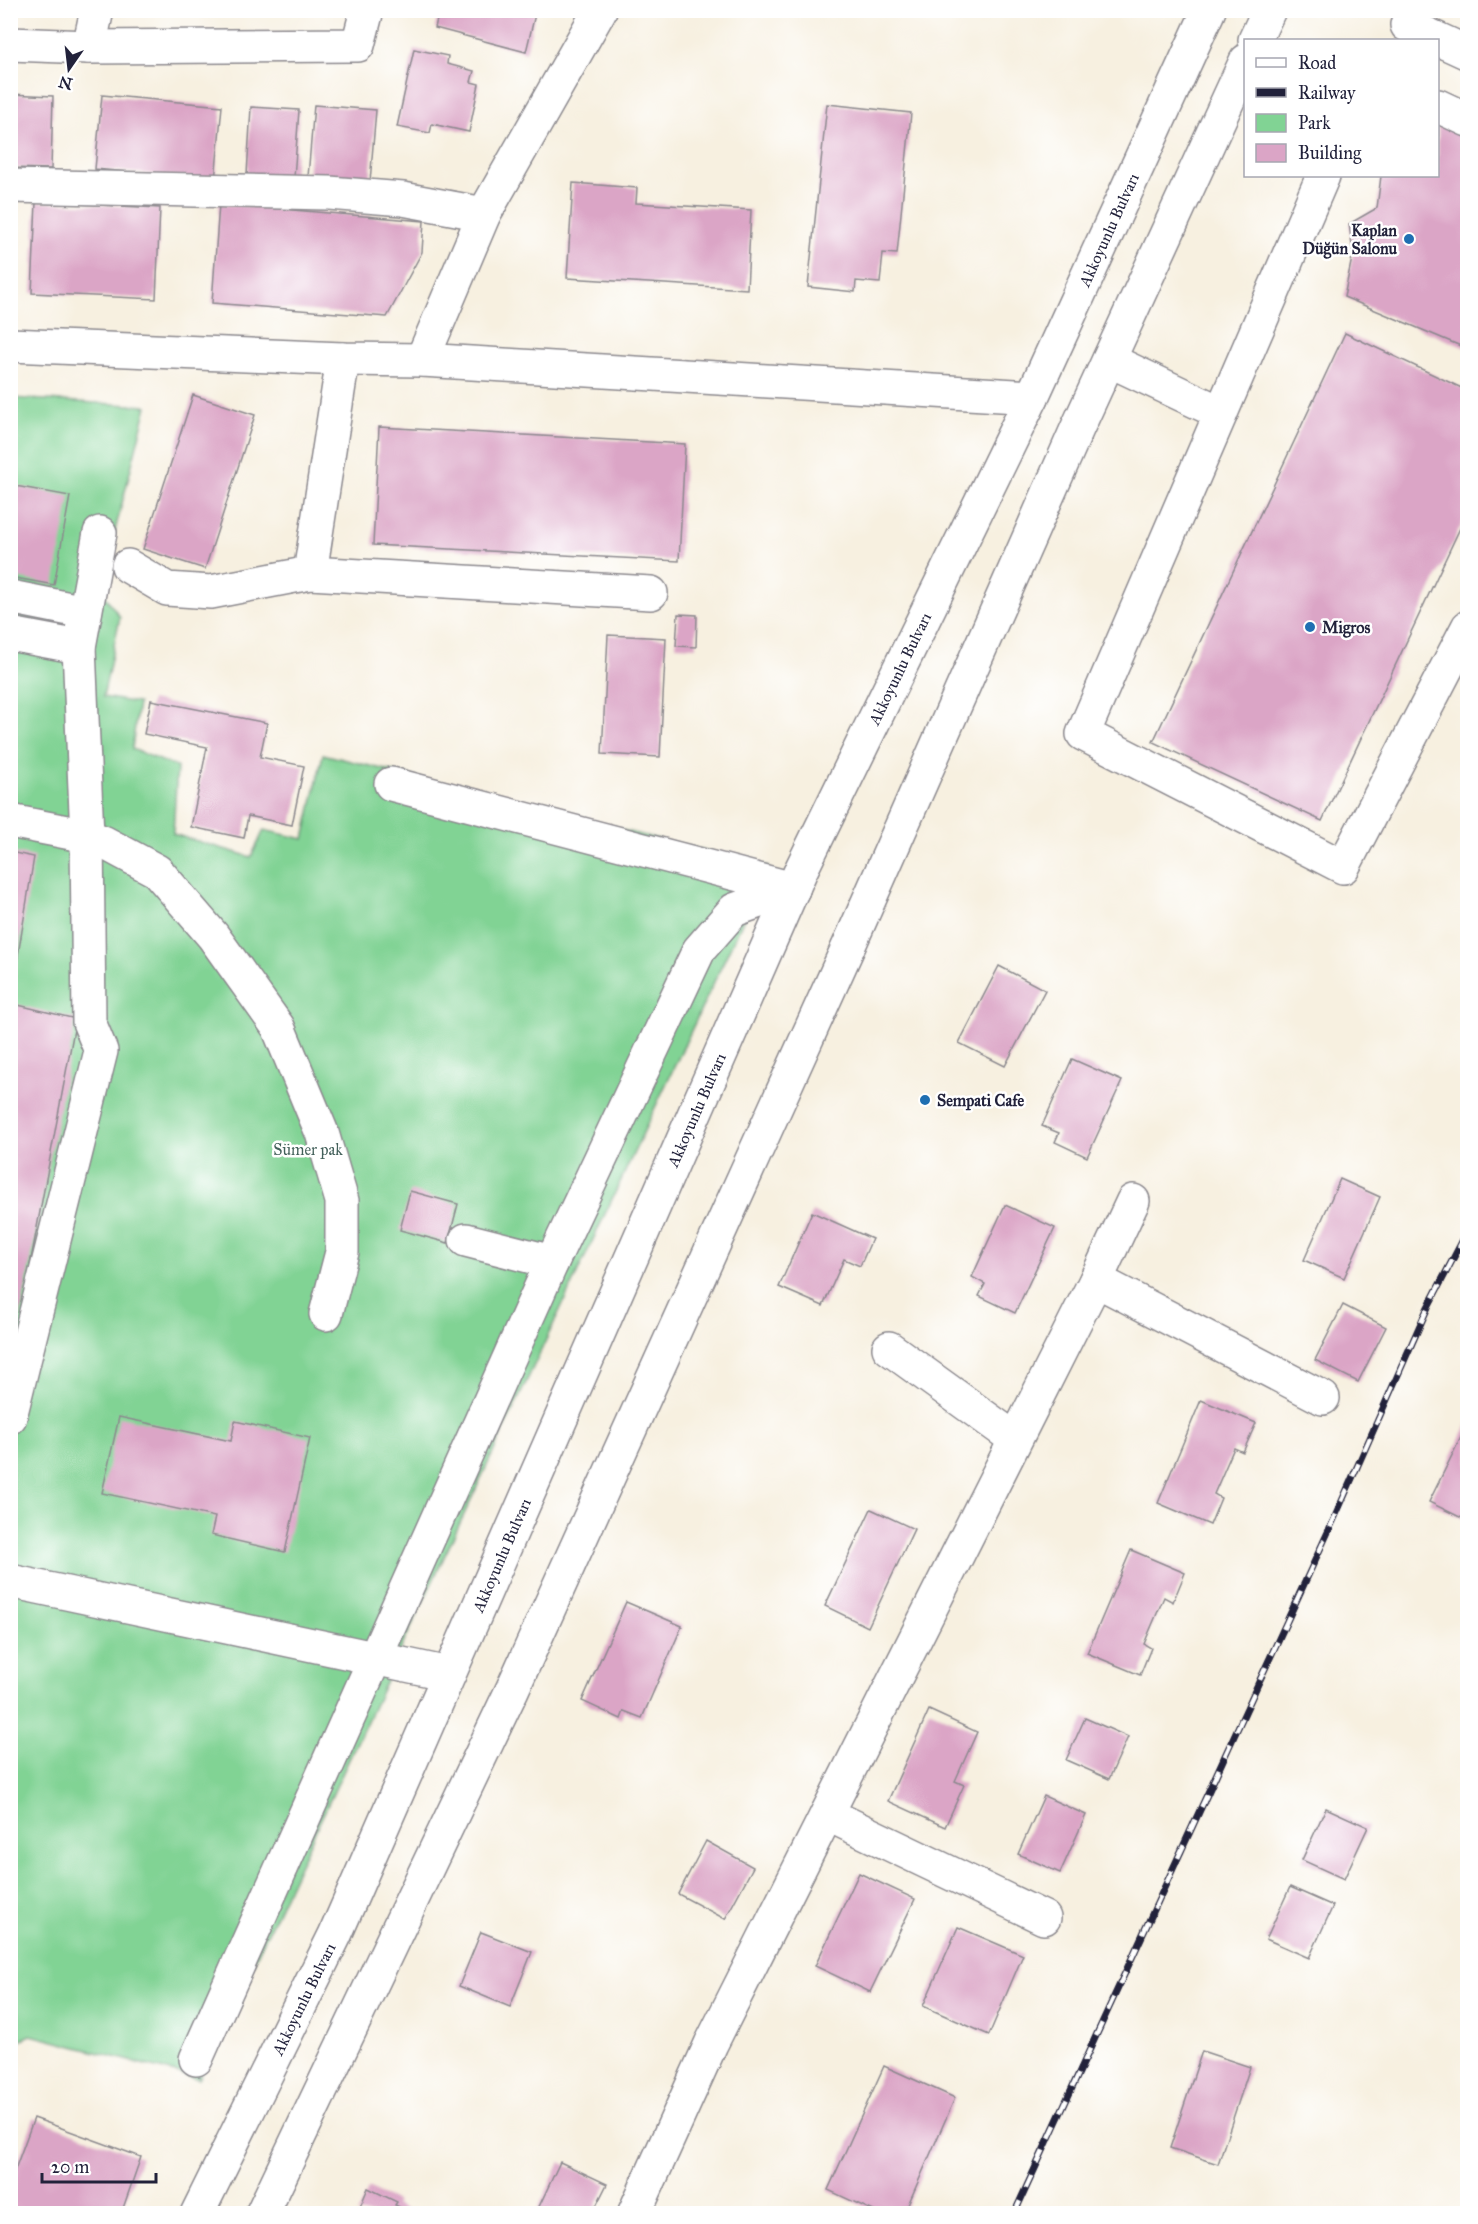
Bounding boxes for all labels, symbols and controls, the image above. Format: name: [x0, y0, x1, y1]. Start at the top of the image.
north arrow: [39, 39, 99, 99]
legend: [1244, 39, 1439, 177]
text: Road: [1298, 52, 1336, 74]
text: N: [56, 72, 74, 94]
text: Railway: [1298, 82, 1356, 104]
text: Park: [1298, 112, 1331, 134]
text: Building: [1298, 142, 1362, 165]
street label: Akkoyunlu Bulvarı: [1074, 170, 1143, 290]
place label: Kaplan Düğün Salonu: [1302, 221, 1397, 259]
marker: Kaplan Düğün Salonu: [1402, 232, 1416, 246]
street label: Akkoyunlu Bulvarı: [864, 609, 935, 729]
place label: Migros: [1322, 618, 1370, 638]
marker: Migros: [1303, 620, 1317, 634]
street label: Akkoyunlu Bulvarı: [662, 1049, 730, 1171]
place label: Sempati Cafe: [937, 1091, 1025, 1111]
marker: Sempati Cafe: [918, 1093, 932, 1107]
park label: Sümer pak: [273, 1140, 343, 1159]
street label: Akkoyunlu Bulvarı: [468, 1495, 535, 1616]
street label: Akkoyunlu Bulvarı: [267, 1939, 339, 2059]
scale bar: [42, 2146, 156, 2184]
text: 20 m: [51, 2156, 89, 2178]

